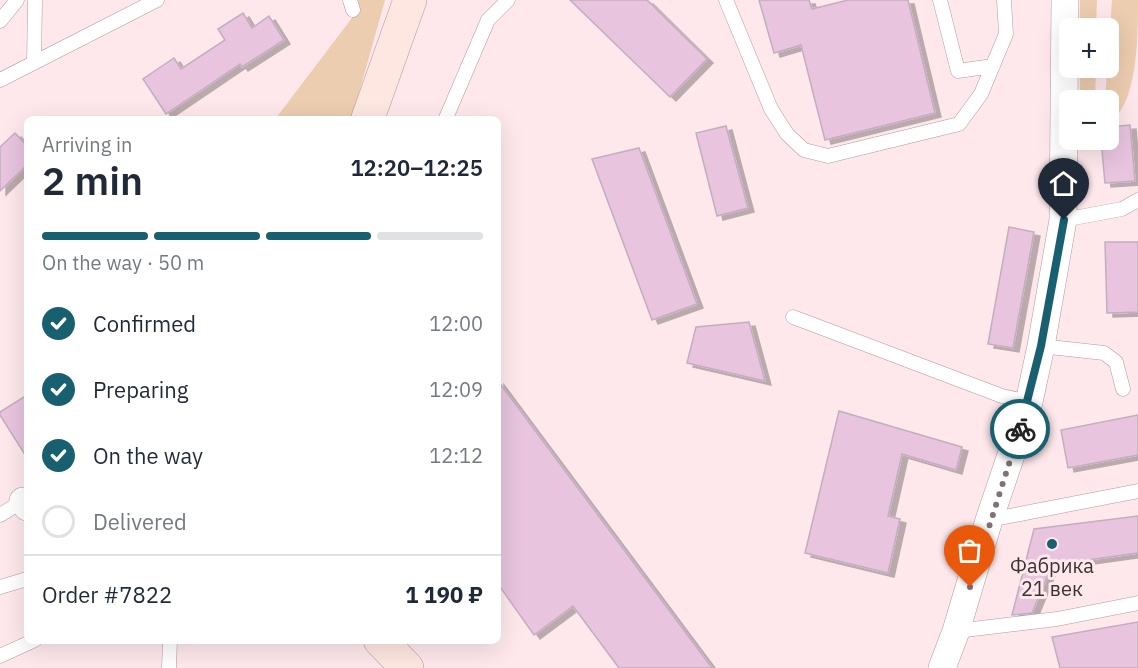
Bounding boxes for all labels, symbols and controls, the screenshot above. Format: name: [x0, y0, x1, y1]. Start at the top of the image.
map controls: [1059, 18, 1119, 150]
button: +: [1059, 18, 1119, 78]
button: −: [1059, 90, 1119, 150]
text: Arriving in: [42, 131, 132, 158]
text: 12:20–12:25: [350, 153, 483, 182]
text: 2 min: [42, 155, 143, 206]
pin: [1038, 158, 1089, 220]
icon: home: [1047, 167, 1080, 200]
text: On the way · 50 m: [42, 249, 204, 276]
icon: check: [42, 307, 75, 340]
text: Confirmed: [93, 309, 196, 338]
text: 12:00: [429, 310, 483, 337]
icon: check: [42, 373, 75, 406]
text: Preparing: [93, 375, 188, 404]
text: 12:09: [429, 376, 483, 403]
courier: [990, 399, 1050, 459]
icon: bike: [1004, 413, 1037, 446]
icon: check: [42, 439, 75, 472]
text: On the way: [93, 441, 203, 470]
text: 12:12: [429, 442, 483, 469]
text: Delivered: [93, 507, 187, 536]
pin: [944, 525, 995, 587]
icon: bag: [953, 534, 986, 567]
marker: Фабрика 21 век: [1045, 537, 1059, 551]
place label: Фабрика 21 век: [1010, 552, 1094, 602]
text: Order #7822: [42, 580, 172, 609]
text: 1 190 ₽: [405, 580, 483, 609]

